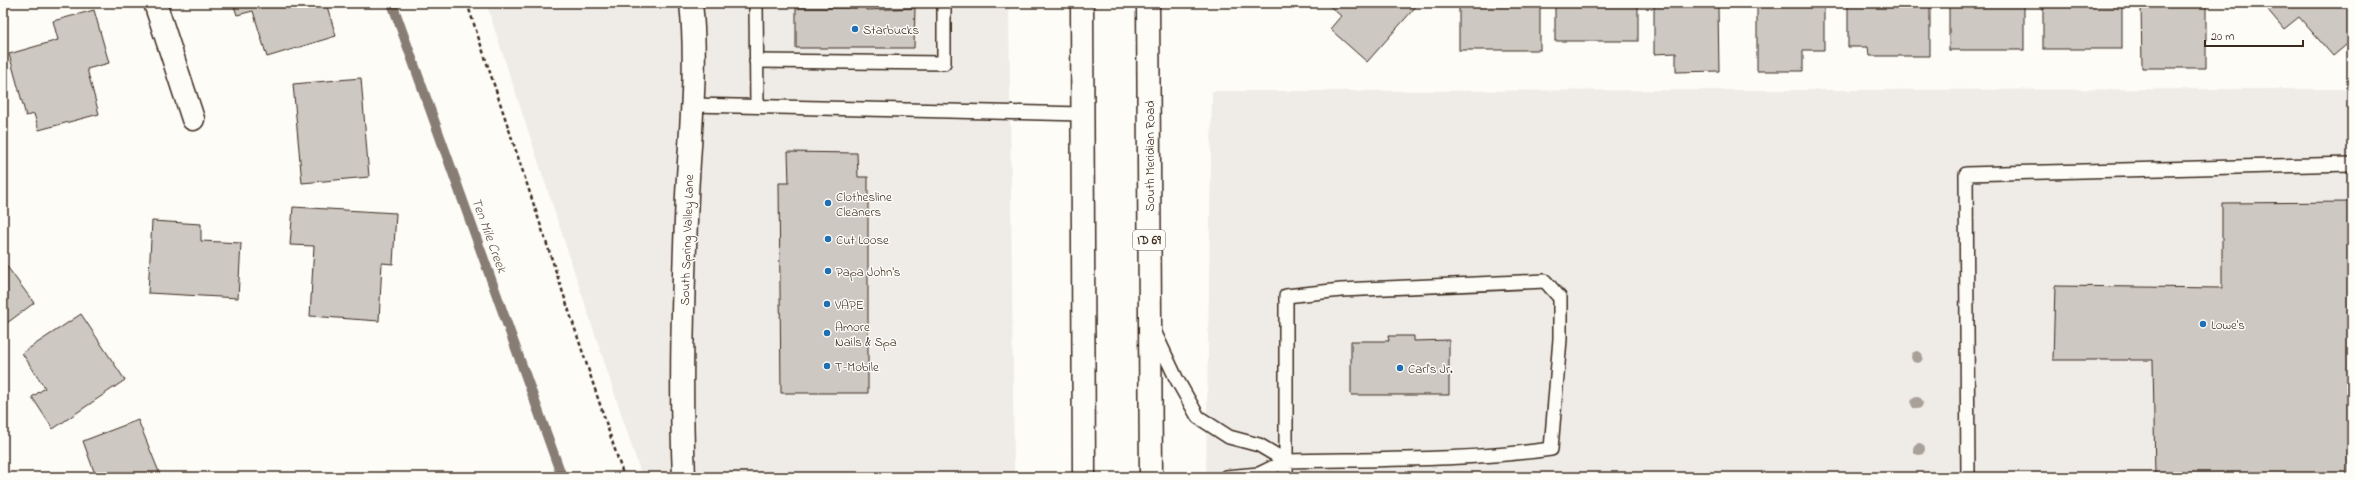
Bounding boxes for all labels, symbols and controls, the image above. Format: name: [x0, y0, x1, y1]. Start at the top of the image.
place label: Starbucks: [863, 21, 919, 40]
scale bar: [2205, 22, 2303, 48]
marker: Starbucks: [850, 24, 860, 34]
text: 20 m: [2211, 28, 2234, 46]
street label: South Meridian Road: [1141, 100, 1160, 211]
street label: South Spring Valley Lane: [676, 174, 700, 306]
place label: Clothesline Cleaners: [836, 188, 892, 222]
water label: Ten Mile Creek: [465, 195, 512, 277]
marker: Clothesline Cleaners: [823, 198, 833, 208]
road number: ID 69: [1133, 230, 1165, 250]
place label: Cut Loose: [836, 231, 889, 250]
marker: Cut Loose: [823, 234, 833, 244]
place label: Papa John's: [836, 263, 901, 282]
marker: Papa John's: [823, 266, 833, 276]
place label: VAPE: [834, 296, 864, 315]
marker: VAPE: [822, 299, 832, 309]
place label: Lowe's: [2211, 316, 2245, 335]
place label: Amore Nails & Spa: [835, 318, 897, 352]
marker: Lowe's: [2198, 319, 2208, 329]
marker: Amore Nails & Spa: [822, 328, 832, 338]
place label: T-Mobile: [835, 358, 879, 377]
place label: Carl's Jr.: [1408, 360, 1453, 379]
marker: T-Mobile: [822, 361, 832, 371]
marker: Carl's Jr.: [1395, 363, 1405, 373]

